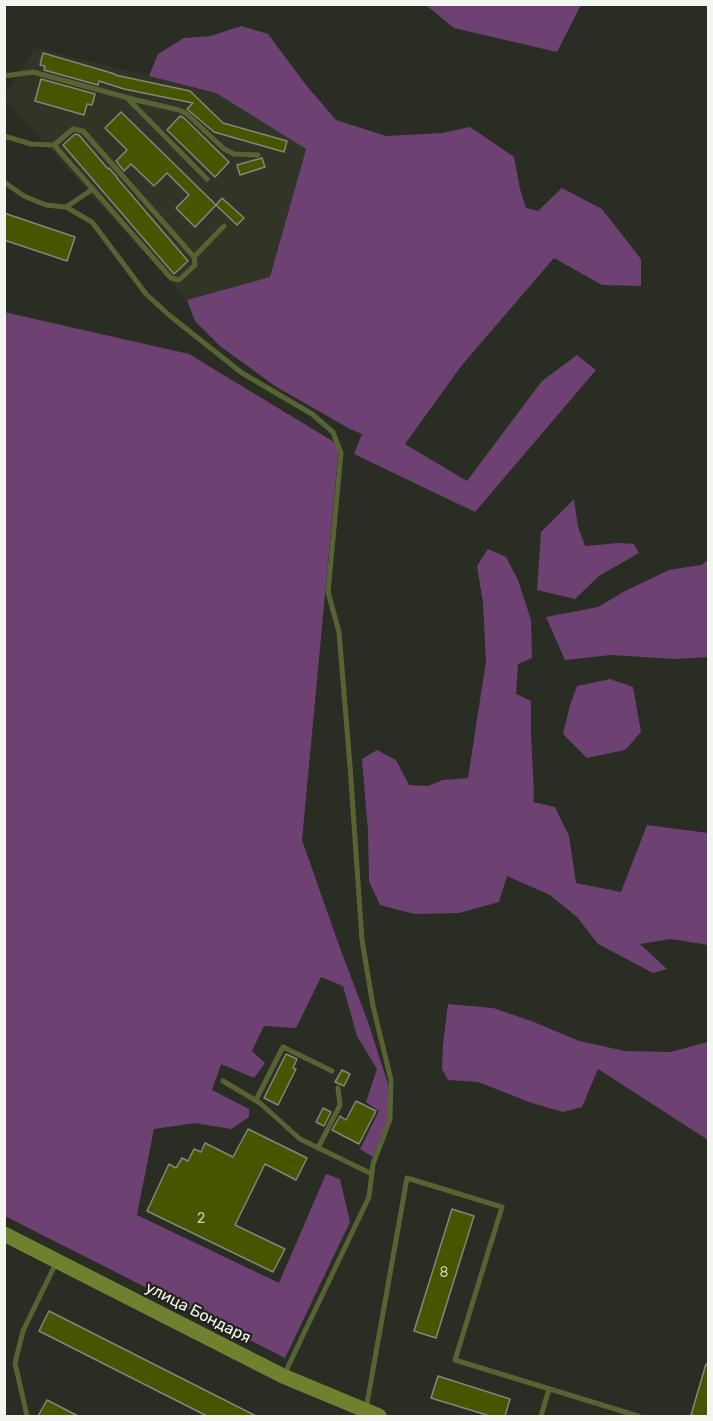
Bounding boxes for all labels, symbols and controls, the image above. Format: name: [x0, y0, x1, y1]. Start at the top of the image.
house number: 2: [197, 1211, 205, 1227]
house number: 8: [440, 1265, 448, 1281]
street label: улица Бондаря: [142, 1278, 254, 1348]

